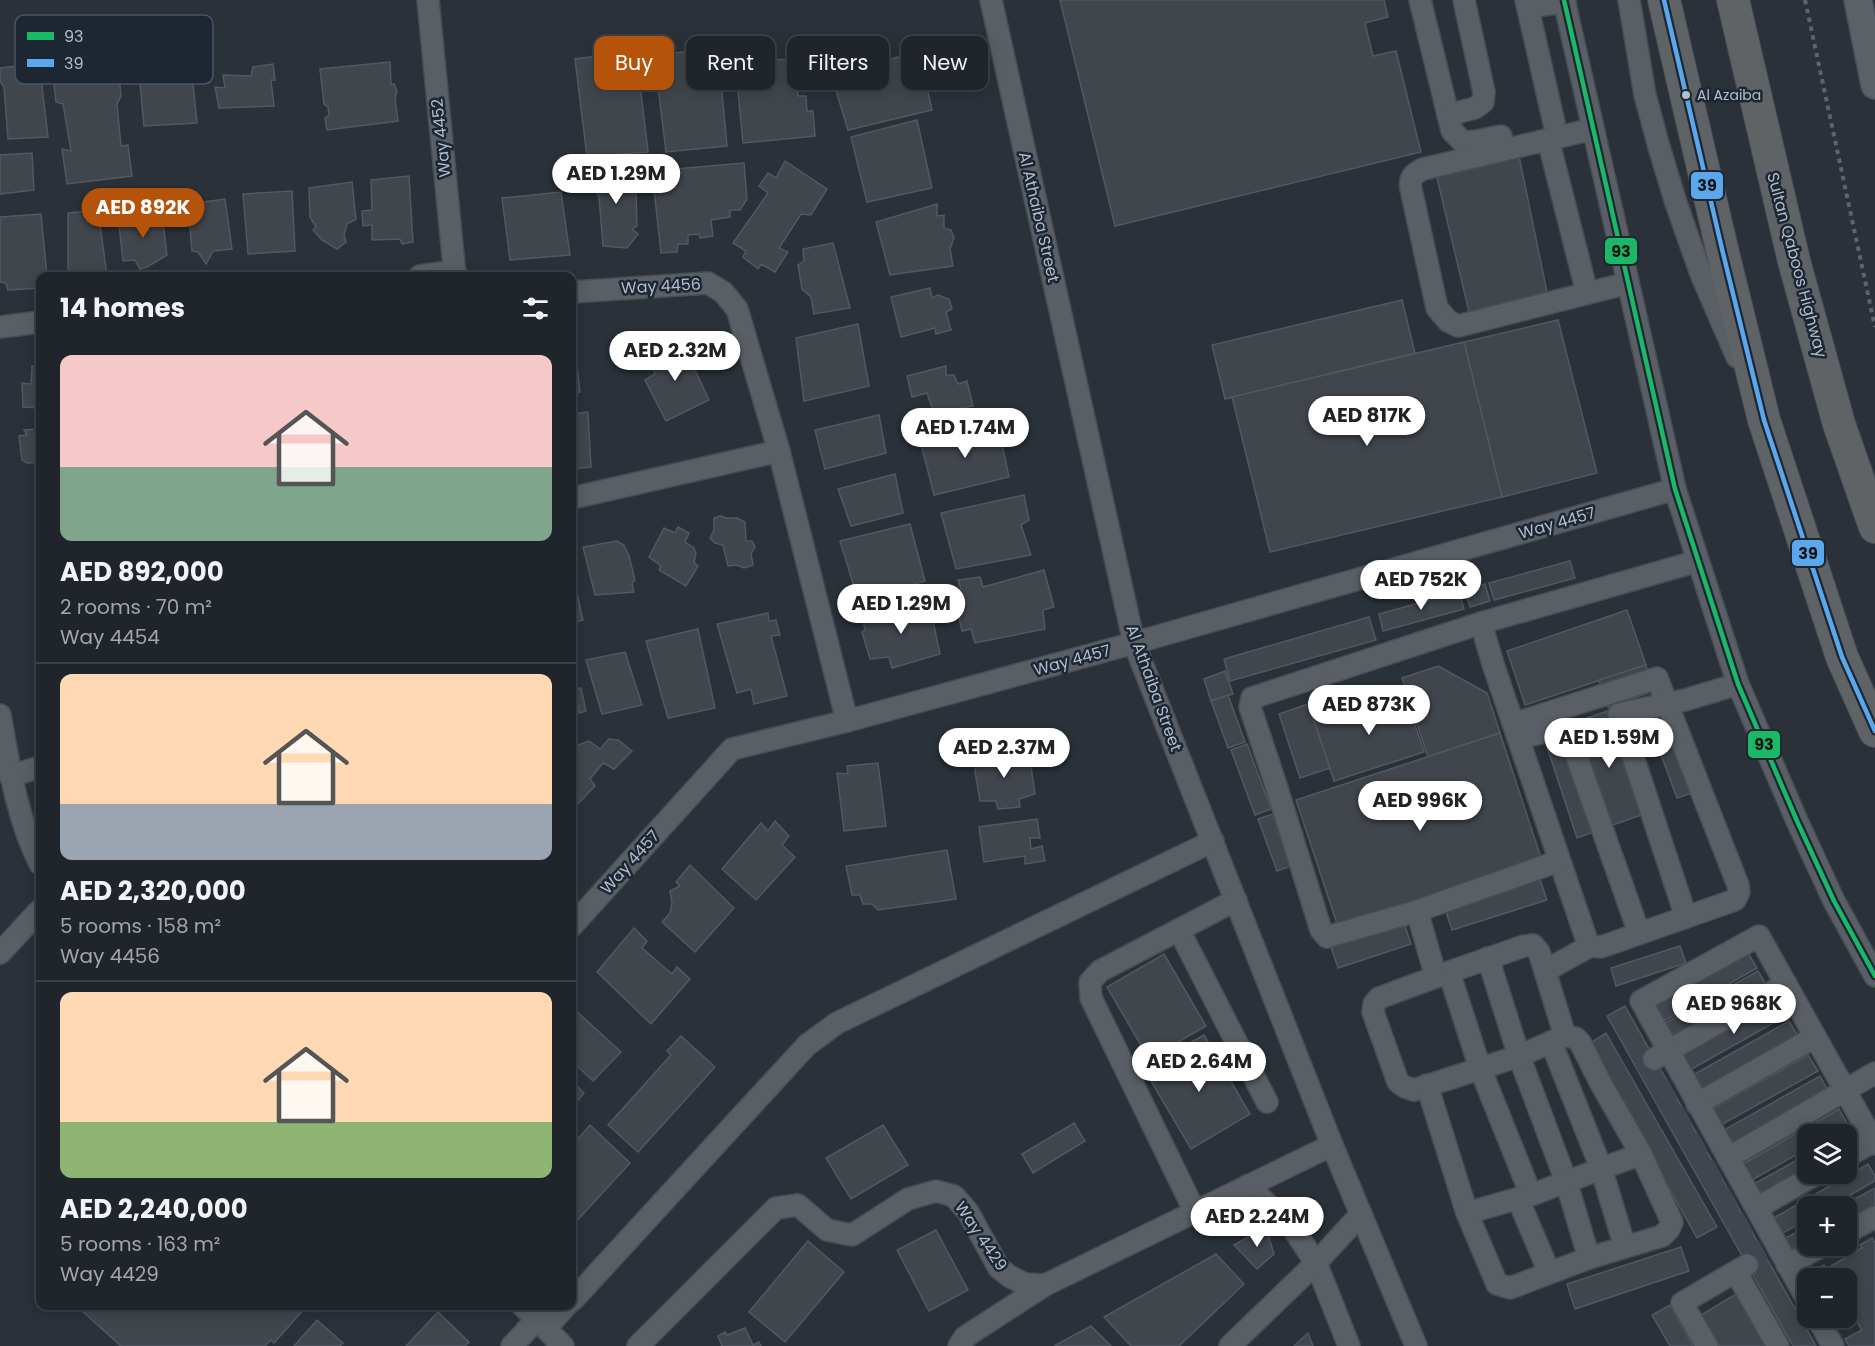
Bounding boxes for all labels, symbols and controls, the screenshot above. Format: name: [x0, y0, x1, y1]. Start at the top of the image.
legend: [15, 15, 213, 84]
text: 93: [64, 25, 84, 48]
chip: Buy: [594, 36, 674, 90]
chip: Rent: [686, 36, 775, 90]
chip: Filters: [787, 36, 889, 90]
chip: New: [901, 36, 988, 90]
text: 39: [64, 52, 84, 75]
place label: Al Azaiba: [1697, 85, 1761, 105]
marker: Al Azaiba: [1680, 89, 1692, 101]
street label: Way 4452: [425, 97, 457, 179]
street label: Al Athaiba Street: [1013, 149, 1065, 285]
pin: AED 1.29M: [547, 154, 685, 205]
text: AED 1.29M: [566, 159, 666, 187]
street label: Sultan Qaboos Highway: [1761, 170, 1833, 360]
line badge: 39: [1690, 171, 1724, 200]
text: 39: [1697, 174, 1717, 197]
pin: AED 892K: [81, 188, 205, 239]
text: AED 892K: [96, 193, 190, 221]
line badge: 93: [1604, 237, 1638, 265]
text: 93: [1611, 240, 1631, 263]
street label: Way 4456: [620, 272, 702, 300]
text: 14 homes: [60, 290, 185, 326]
icon: filters: [519, 292, 552, 325]
pin: AED 2.32M: [606, 331, 744, 382]
text: AED 2.32M: [623, 336, 727, 364]
icon: home: [252, 394, 360, 502]
pin: AED 817K: [1305, 396, 1429, 447]
text: AED 817K: [1322, 401, 1412, 429]
pin: AED 1.74M: [896, 408, 1034, 459]
text: AED 1.74M: [915, 413, 1015, 441]
street label: Way 4457: [1516, 501, 1598, 545]
line badge: 39: [1791, 539, 1825, 567]
text: 39: [1798, 542, 1818, 565]
text: AED 892,000: [60, 554, 224, 590]
pin: AED 752K: [1359, 560, 1483, 611]
text: AED 752K: [1374, 565, 1468, 593]
pin: AED 1.29M: [832, 584, 970, 635]
text: AED 1.29M: [851, 589, 951, 617]
text: 2 rooms · 70 m²: [60, 593, 212, 621]
street label: Al Athaiba Street: [1120, 621, 1188, 755]
text: Way 4454: [60, 623, 160, 651]
street label: Way 4457: [1031, 639, 1113, 681]
pin: AED 873K: [1307, 685, 1431, 736]
text: AED 873K: [1322, 690, 1416, 718]
icon: home: [252, 713, 360, 821]
pin: AED 1.59M: [1540, 718, 1678, 769]
text: AED 1.59M: [1558, 723, 1660, 751]
pin: AED 2.37M: [935, 728, 1073, 779]
line badge: 93: [1747, 730, 1781, 759]
text: AED 2.37M: [953, 733, 1055, 761]
text: 93: [1754, 733, 1774, 756]
pin: AED 996K: [1358, 781, 1482, 832]
text: AED 996K: [1372, 786, 1468, 814]
street label: Way 4457: [595, 825, 665, 899]
text: AED 2,320,000: [60, 873, 246, 909]
text: 5 rooms · 158 m²: [60, 912, 221, 940]
text: Way 4456: [60, 942, 160, 970]
pin: AED 968K: [1672, 984, 1796, 1035]
text: AED 968K: [1686, 989, 1782, 1017]
icon: home: [252, 1031, 360, 1139]
pin: AED 2.64M: [1130, 1042, 1268, 1093]
text: AED 2.64M: [1146, 1047, 1252, 1075]
map controls: [1797, 1124, 1857, 1328]
button: layers: [1797, 1124, 1857, 1184]
text: AED 2,240,000: [60, 1191, 248, 1227]
button: +: [1797, 1196, 1857, 1256]
street label: Way 4429: [949, 1197, 1013, 1275]
pin: AED 2.24M: [1188, 1197, 1326, 1248]
text: AED 2.24M: [1205, 1202, 1309, 1230]
text: 5 rooms · 163 m²: [60, 1230, 220, 1258]
text: Way 4429: [60, 1260, 159, 1288]
button: −: [1797, 1268, 1857, 1328]

